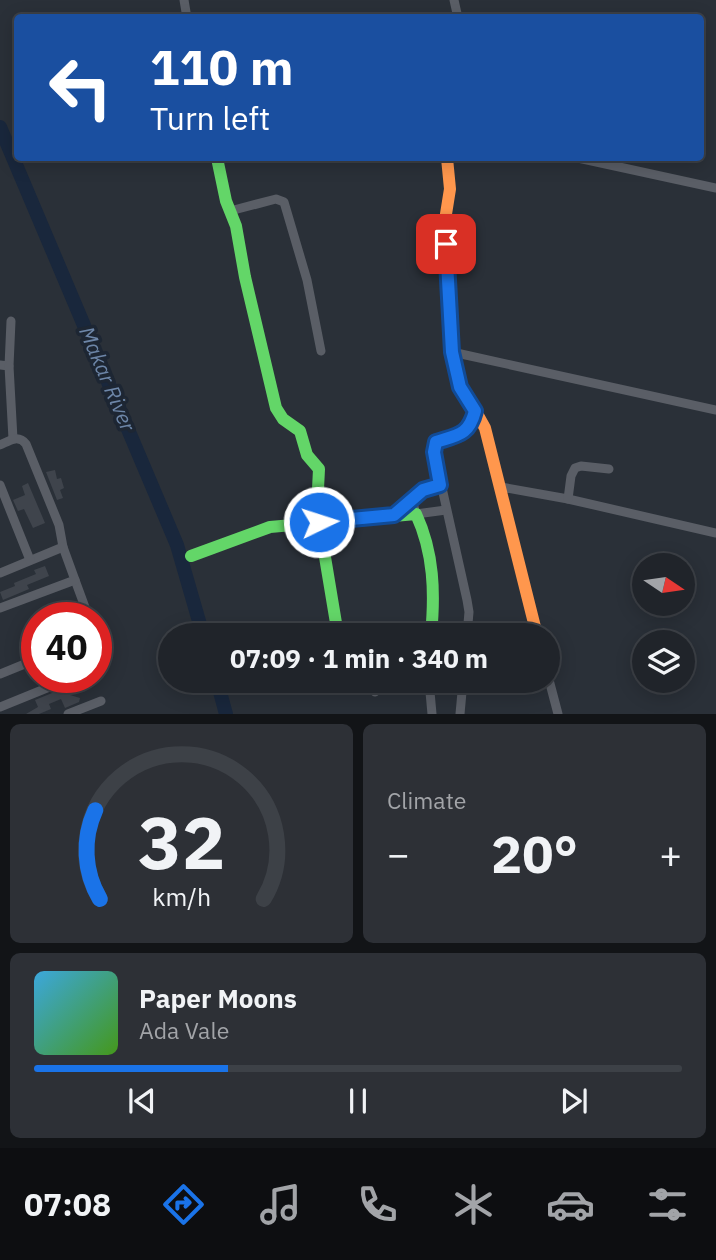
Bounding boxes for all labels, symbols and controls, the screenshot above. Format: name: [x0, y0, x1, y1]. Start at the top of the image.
text: 110 m: [150, 35, 294, 98]
icon: left: [35, 42, 126, 133]
text: Turn left: [150, 97, 270, 139]
pin: [416, 214, 476, 274]
icon: arrive: [427, 225, 465, 263]
water label: Makar River: [73, 322, 143, 436]
position arrow: [282, 485, 356, 559]
north arrow: [632, 553, 695, 616]
map controls: [632, 553, 695, 693]
speed limit sign: 40: [21, 602, 112, 693]
button: layers: [632, 630, 695, 693]
text: 07:09 · 1 min · 340 m: [230, 641, 488, 675]
text: Climate: [387, 785, 466, 815]
text: 32: [138, 795, 225, 890]
text: 20°: [491, 820, 578, 887]
text: −: [387, 829, 410, 878]
text: +: [659, 829, 682, 878]
text: km/h: [152, 880, 211, 913]
text: Paper Moons: [139, 981, 297, 1015]
text: Ada Vale: [139, 1015, 229, 1045]
icon: previous: [123, 1082, 161, 1120]
icon: pause: [339, 1082, 377, 1120]
icon: next: [555, 1082, 593, 1120]
icon: directions: [159, 1180, 208, 1229]
icon: music: [256, 1180, 305, 1229]
icon: phone: [353, 1180, 402, 1229]
icon: climate: [449, 1180, 498, 1229]
icon: car: [546, 1180, 595, 1229]
icon: filters: [643, 1180, 692, 1229]
text: 07:08: [24, 1183, 111, 1225]

